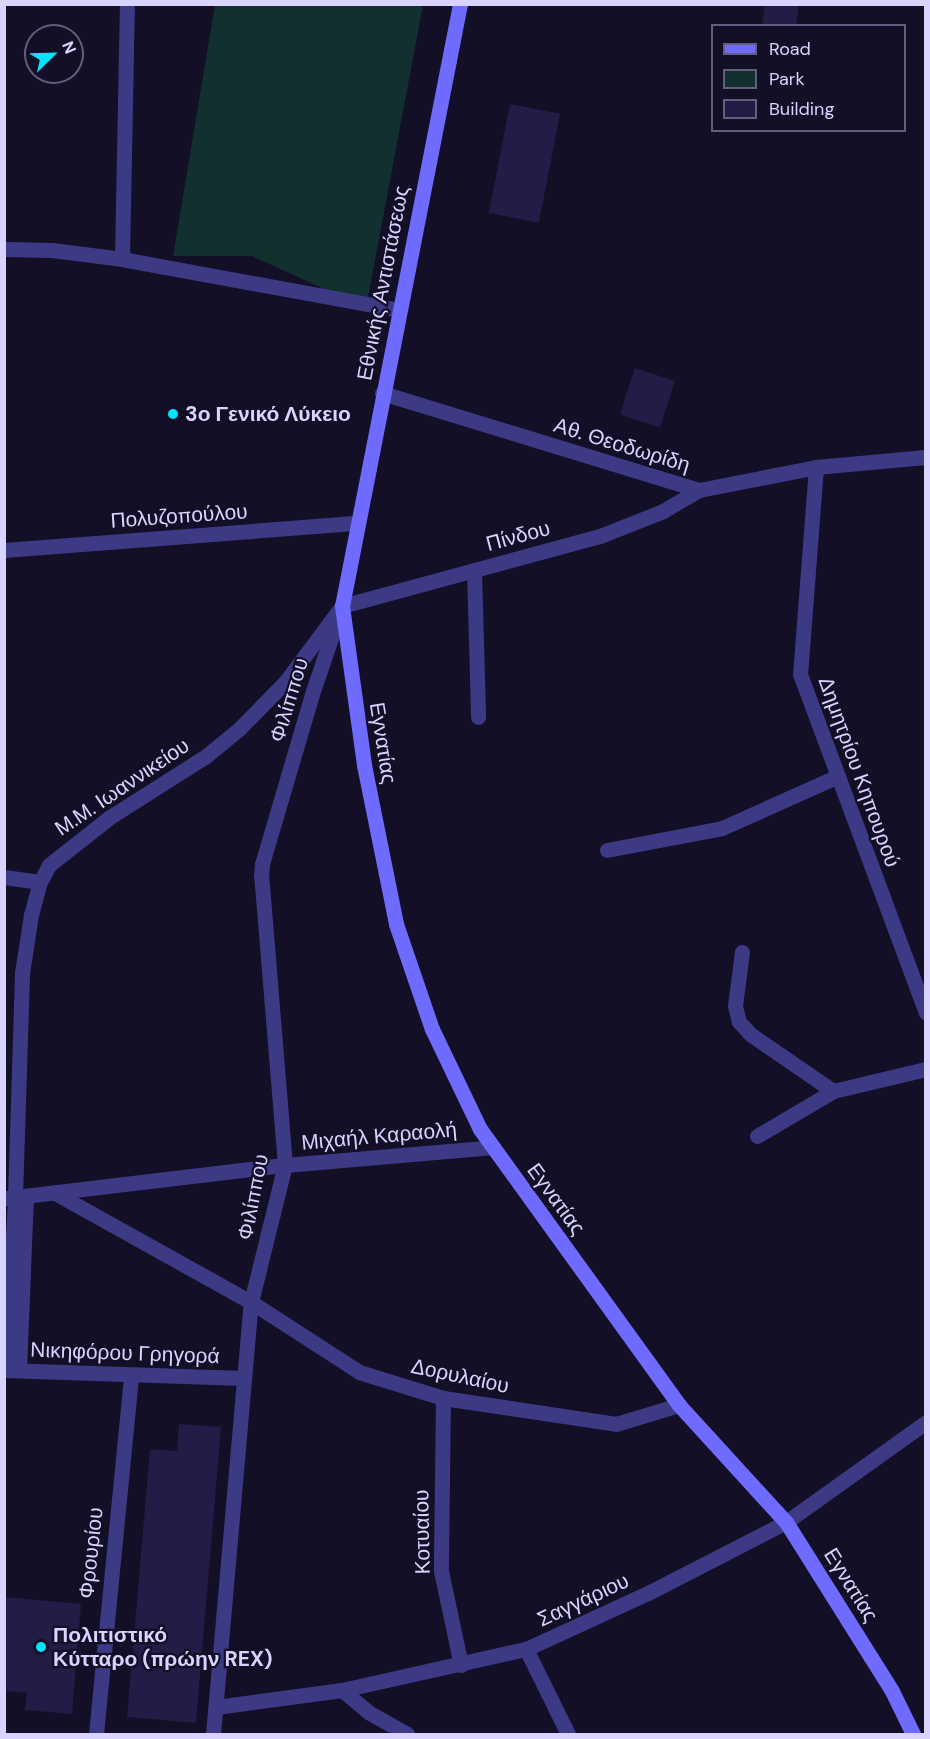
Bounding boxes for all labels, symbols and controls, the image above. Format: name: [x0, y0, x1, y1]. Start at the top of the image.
north arrow: [24, 24, 84, 84]
legend: [711, 24, 906, 132]
text: Road: [769, 37, 811, 61]
text: N: [57, 38, 81, 57]
text: Park: [769, 67, 805, 91]
text: Building: [769, 97, 834, 121]
street label: Εθνικής Αντιστάσεως: [352, 184, 414, 382]
place label: 3ο Γενικό Λύκειο: [185, 401, 351, 427]
marker: 3ο Γενικό Λύκειο: [166, 407, 180, 421]
street label: Αθ. Θεοδωρίδη: [551, 412, 693, 478]
street label: Πολυζοπούλου: [110, 499, 248, 533]
street label: Πίνδου: [483, 515, 553, 557]
street label: Φιλίππου: [264, 655, 314, 745]
street label: Δημητρίου Κηπουρού: [813, 673, 905, 871]
street label: Εγνατίας: [364, 700, 402, 786]
street label: Μ.Μ. Ιωαννικείου: [50, 733, 194, 841]
street label: Μιχαήλ Καραολή: [300, 1117, 458, 1155]
street label: Φιλίππου: [232, 1152, 274, 1242]
street label: Εγνατίας: [522, 1158, 590, 1240]
street label: Νικηφόρου Γρηγορά: [30, 1337, 220, 1369]
street label: Δορυλαίου: [409, 1353, 511, 1399]
street label: Κοτυαίου: [409, 1489, 435, 1575]
street label: Φρουρίου: [74, 1506, 108, 1600]
street label: Εγνατίας: [818, 1543, 884, 1627]
street label: Σαγγάριου: [533, 1568, 633, 1632]
place label: Πολιτιστικό Κύτταρο (πρώην REX): [53, 1622, 273, 1672]
marker: Πολιτιστικό Κύτταρο (πρώην REX): [34, 1640, 48, 1654]

